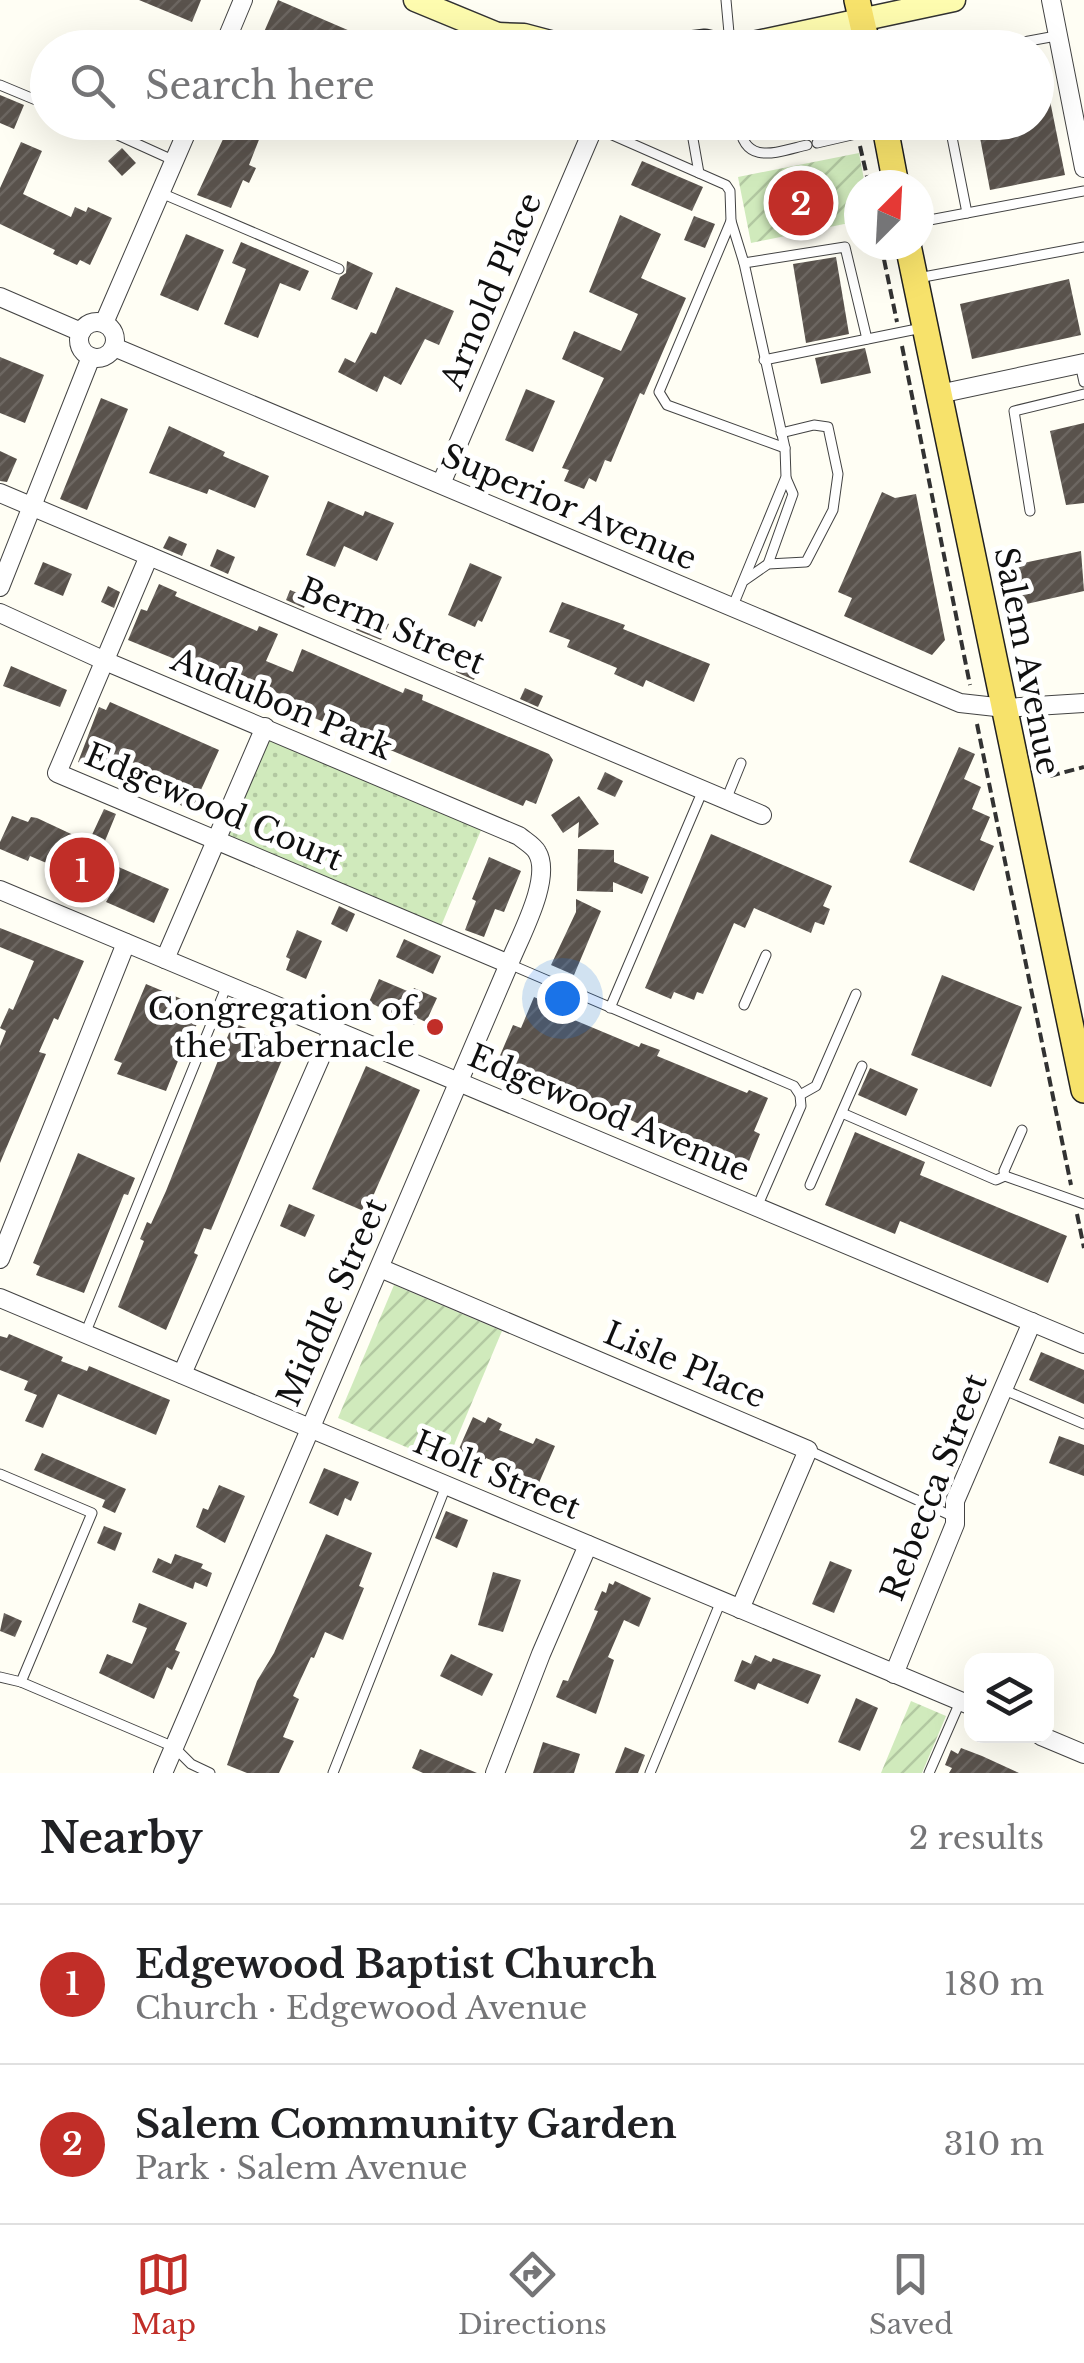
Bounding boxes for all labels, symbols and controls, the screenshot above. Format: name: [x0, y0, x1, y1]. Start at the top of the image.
search box: [30, 30, 1054, 140]
icon: search: [65, 58, 120, 113]
text: Search here: [145, 62, 375, 109]
pin: 2: [768, 166, 834, 240]
north arrow: [844, 170, 934, 260]
street label: Arnold Place: [431, 187, 550, 396]
street label: Superior Avenue: [435, 435, 703, 579]
street label: Salem Avenue: [985, 544, 1069, 778]
street label: Berm Street: [293, 569, 491, 683]
street label: Audubon Park: [165, 639, 399, 769]
street label: Edgewood Court: [79, 735, 349, 879]
pin: 1: [49, 832, 114, 908]
your location: [537, 973, 588, 1024]
place label: Congregation of the Tabernacle: [148, 989, 419, 1066]
marker: Congregation of the Tabernacle: [424, 1016, 446, 1038]
street label: Edgewood Avenue: [462, 1036, 756, 1190]
street label: Middle Street: [268, 1192, 396, 1412]
street label: Lisle Place: [598, 1313, 772, 1417]
street label: Rebecca Street: [872, 1368, 996, 1606]
street label: Holt Street: [407, 1422, 587, 1528]
map controls: [964, 1653, 1054, 1743]
button: layers: [964, 1653, 1054, 1743]
text: Nearby: [40, 1812, 203, 1864]
text: 2 results: [909, 1818, 1044, 1858]
text: Edgewood Baptist Church: [135, 1941, 657, 1988]
text: 1: [66, 1964, 79, 2004]
text: 180 m: [944, 1964, 1044, 2004]
text: Church · Edgewood Avenue: [135, 1988, 587, 2028]
text: Salem Community Garden: [135, 2101, 677, 2148]
text: 2: [62, 2124, 83, 2164]
text: 310 m: [944, 2124, 1044, 2164]
text: Park · Salem Avenue: [135, 2148, 468, 2188]
tab: Map: [131, 2247, 196, 2342]
tab: Directions: [458, 2247, 607, 2342]
tab: Saved: [869, 2247, 953, 2342]

